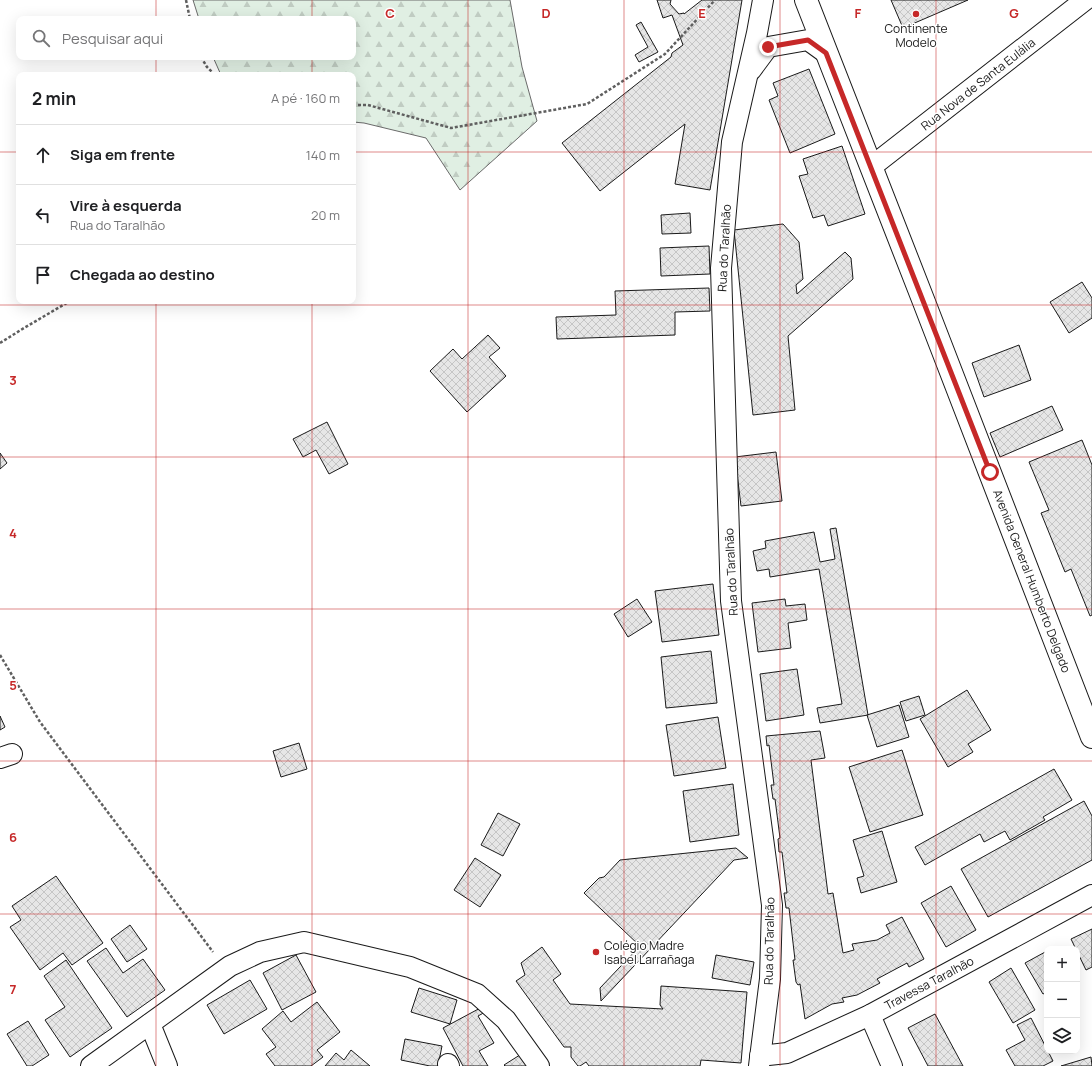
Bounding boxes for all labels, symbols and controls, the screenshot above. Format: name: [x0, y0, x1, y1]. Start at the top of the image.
text: C: [385, 4, 395, 22]
text: D: [541, 4, 551, 22]
text: E: [698, 4, 706, 22]
text: F: [855, 4, 862, 22]
text: G: [1009, 4, 1019, 22]
marker: Continente Modelo: [911, 9, 921, 19]
search box: [16, 16, 356, 60]
place label: Continente Modelo: [884, 20, 948, 51]
icon: search: [30, 27, 52, 49]
text: Pesquisar aqui: [62, 28, 163, 49]
street label: Rua Nova de Santa Eulália: [917, 34, 1039, 134]
route end: [759, 38, 777, 56]
text: 2 min: [32, 87, 76, 110]
text: A pé · 160 m: [271, 89, 340, 107]
icon: ahead: [32, 144, 54, 166]
text: Siga em frente: [70, 144, 175, 165]
text: 140 m: [306, 146, 340, 164]
text: Vire à esquerda: [70, 195, 182, 216]
icon: left: [32, 204, 54, 226]
street label: Rua do Taralhão: [713, 204, 735, 292]
text: 20 m: [311, 206, 340, 224]
text: Rua do Taralhão: [70, 216, 165, 234]
icon: arrive: [32, 264, 54, 286]
text: Chegada ao destino: [70, 264, 215, 285]
text: 3: [9, 371, 17, 389]
route start: [981, 463, 999, 481]
street label: Avenida General Humberto Delgado: [989, 487, 1075, 675]
text: 4: [9, 524, 17, 542]
street label: Rua do Taralhão: [720, 528, 742, 616]
text: 5: [9, 676, 17, 694]
text: 6: [9, 828, 17, 846]
street label: Rua do Taralhão: [760, 897, 778, 985]
place label: Colégio Madre Isabel Larrañaga: [604, 937, 695, 968]
map controls: [1044, 946, 1080, 1054]
button: +: [1044, 946, 1080, 982]
marker: Colégio Madre Isabel Larrañaga: [591, 947, 601, 957]
street label: Travessa Taralhão: [881, 952, 977, 1014]
text: 7: [10, 980, 17, 998]
button: −: [1044, 982, 1080, 1018]
button: layers: [1044, 1018, 1080, 1054]

